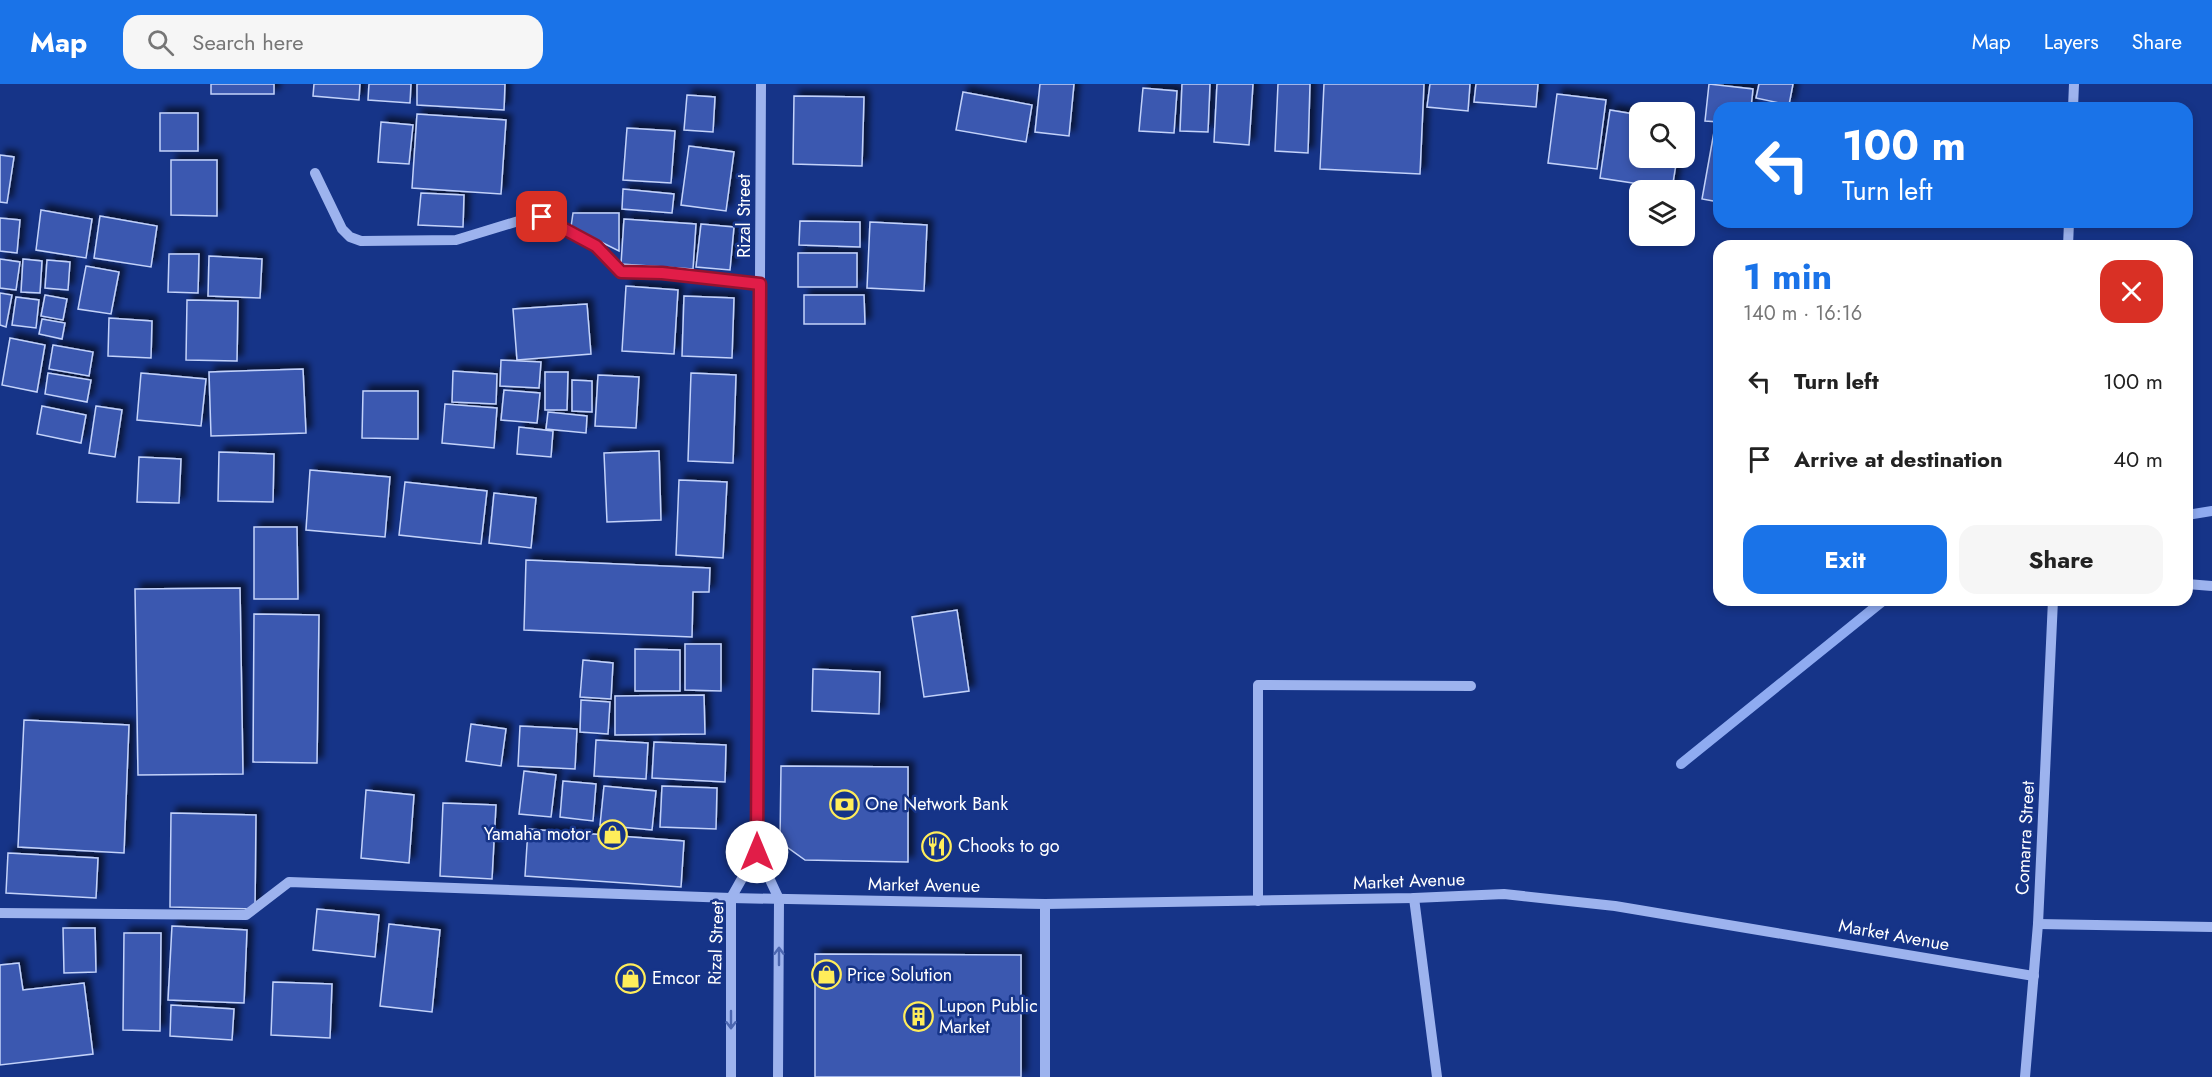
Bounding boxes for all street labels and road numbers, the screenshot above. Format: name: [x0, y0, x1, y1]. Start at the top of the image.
street label: Rizal Street: [731, 173, 757, 258]
street label: Comarra Street: [2009, 780, 2041, 896]
street label: Market Avenue: [1353, 866, 1465, 896]
street label: Market Avenue: [868, 871, 980, 899]
street label: Rizal Street: [702, 900, 730, 986]
street label: Market Avenue: [1837, 912, 1951, 958]

